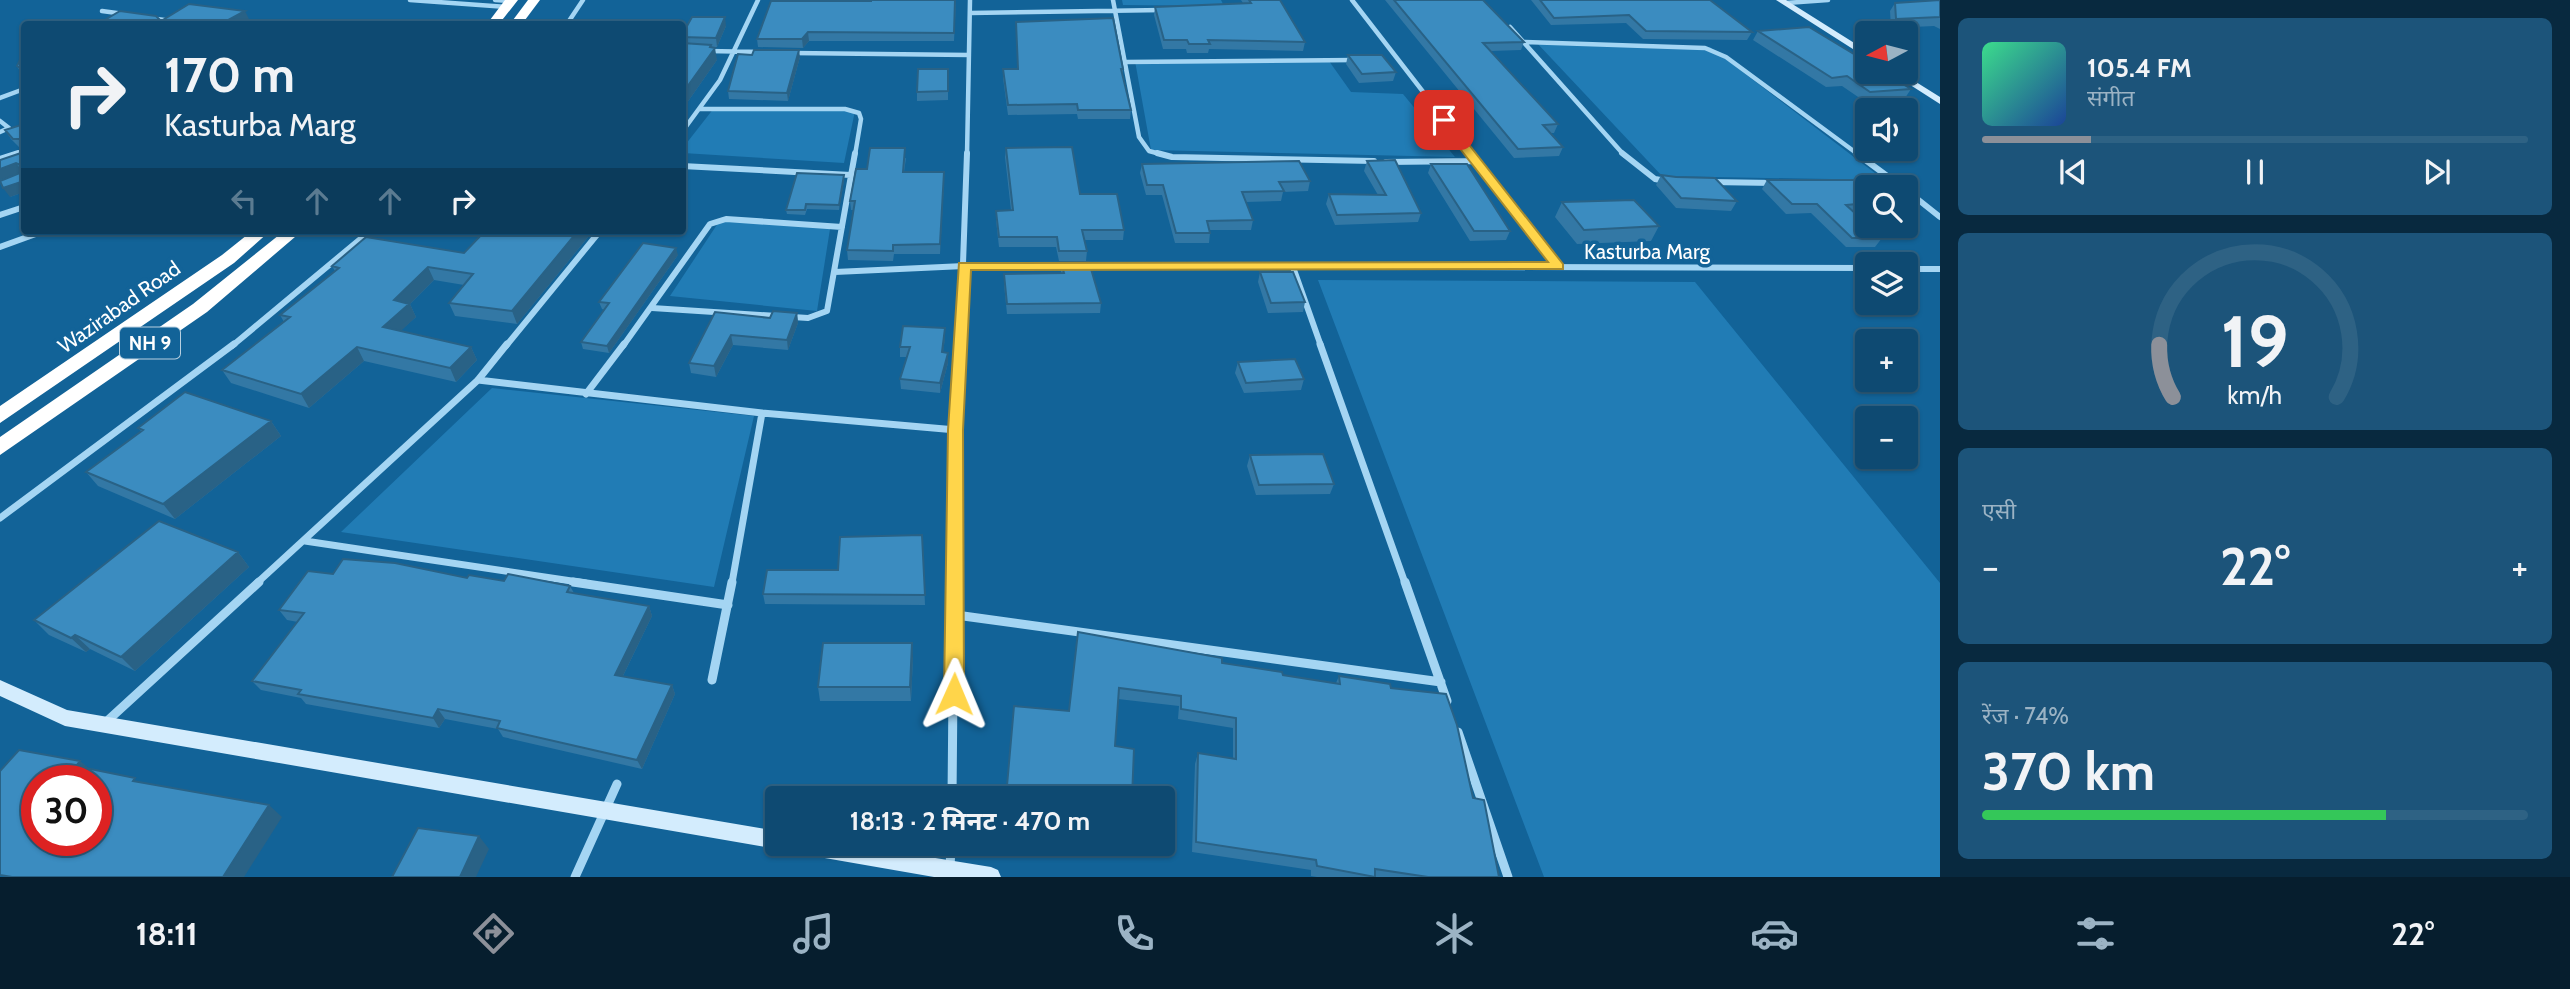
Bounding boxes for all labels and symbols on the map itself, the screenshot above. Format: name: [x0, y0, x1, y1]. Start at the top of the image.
north arrow: [1855, 21, 1918, 84]
pin: [1414, 90, 1474, 150]
street label: Kasturba Marg: [1584, 239, 1710, 264]
street label: Wazirabad Road: [53, 256, 185, 358]
road number: NH 9: [120, 328, 180, 358]
position arrow: [917, 657, 991, 731]
speed limit sign: 30: [21, 765, 112, 856]

